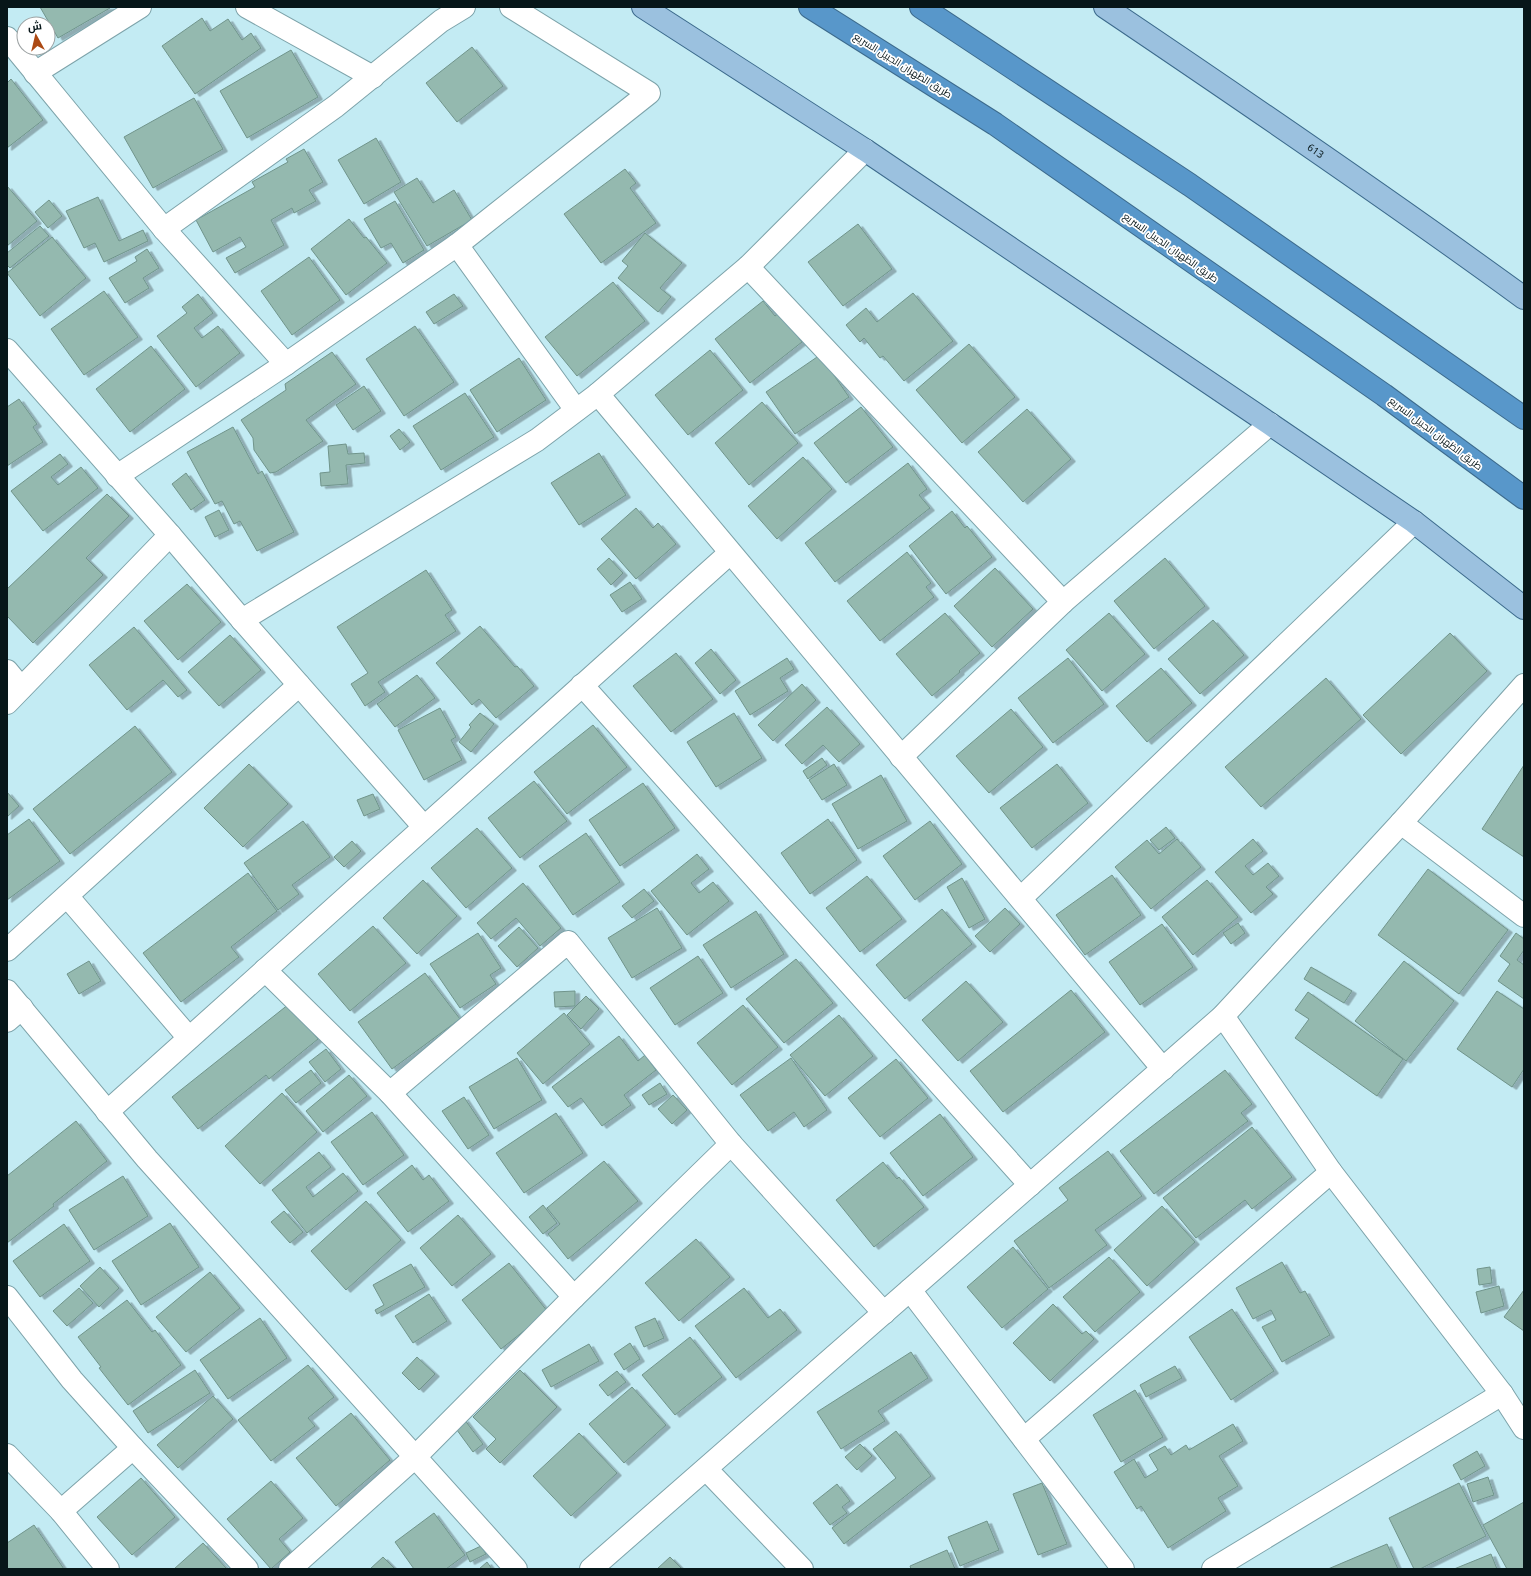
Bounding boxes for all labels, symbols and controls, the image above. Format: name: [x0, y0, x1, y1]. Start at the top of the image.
north arrow: [16, 16, 56, 56]
text: ش: [27, 17, 43, 34]
street label: طريق الظهران الجبيل السريع: [851, 29, 955, 101]
street label: 613: [1305, 140, 1327, 161]
street label: طريق الظهران الجبيل السريع: [1120, 209, 1222, 285]
street label: طريق الظهران الجبيل السريع: [1386, 393, 1486, 473]

